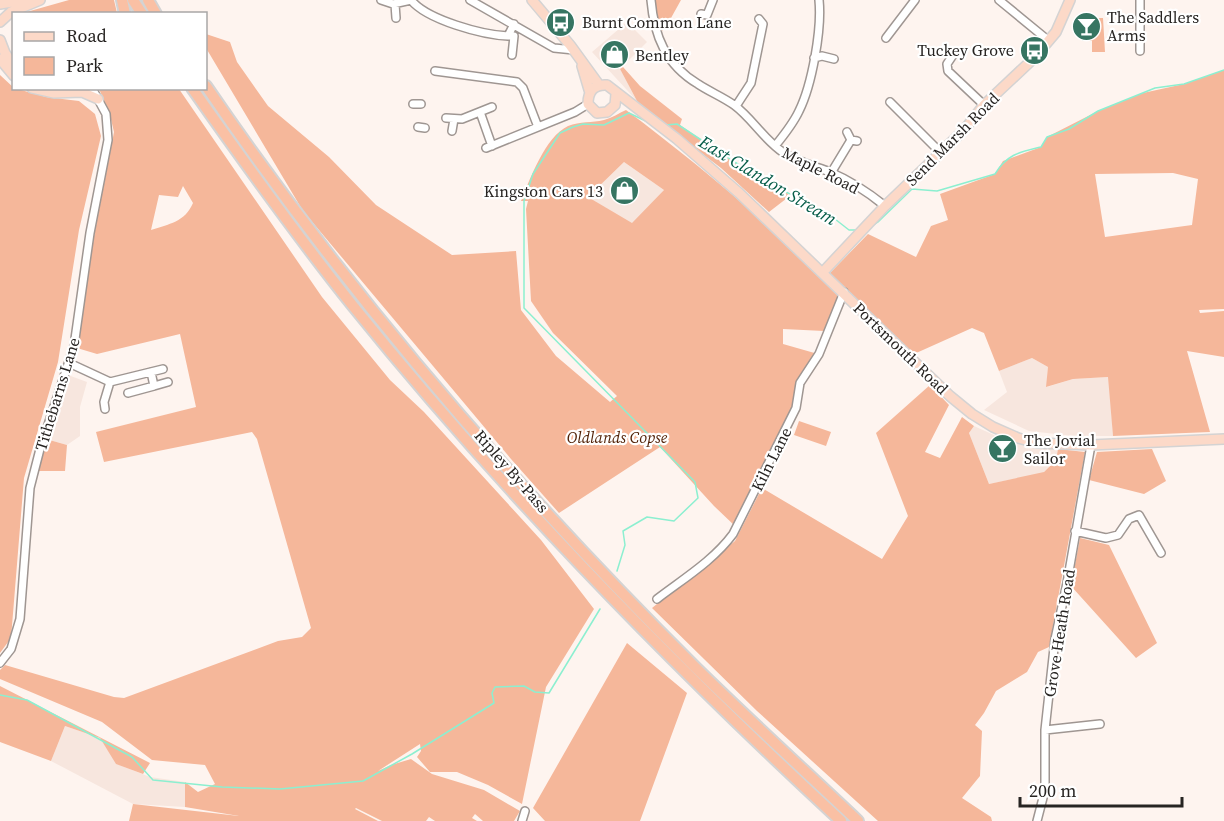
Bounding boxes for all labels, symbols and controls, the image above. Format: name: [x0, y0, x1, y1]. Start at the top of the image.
bus stop icon: Burnt Common Lane: [545, 6, 577, 38]
place label: The Saddlers Arms: [1107, 6, 1199, 46]
bar icon: The Saddlers Arms: [1070, 10, 1102, 42]
place label: Burnt Common Lane: [582, 11, 732, 33]
legend: [12, 12, 207, 90]
text: Road: [66, 23, 107, 48]
bus stop icon: Tuckey Grove: [1019, 34, 1051, 66]
shop icon: Bentley: [598, 39, 630, 71]
place label: Tuckey Grove: [917, 39, 1014, 61]
place label: Bentley: [635, 44, 690, 66]
text: Park: [66, 53, 103, 78]
street label: Send Marsh Road: [900, 87, 1004, 191]
water label: East Clandon Stream: [694, 128, 842, 231]
street label: Maple Road: [779, 141, 863, 199]
shop icon: Kingston Cars 13: [608, 175, 640, 207]
place label: Kingston Cars 13: [484, 180, 603, 202]
street label: Portsmouth Road: [849, 297, 953, 399]
street label: Tithebarns Lane: [29, 335, 85, 453]
street label: Kiln Lane: [746, 423, 796, 495]
street label: Ripley By-Pass: [470, 425, 554, 517]
park label: Oldlands Copse: [567, 426, 668, 448]
place label: The Jovial Sailor: [1024, 429, 1096, 469]
bar icon: The Jovial Sailor: [987, 433, 1019, 465]
street label: Grove Heath Road: [1038, 567, 1080, 699]
scale bar: [1020, 770, 1182, 808]
text: 200 m: [1029, 778, 1076, 803]

